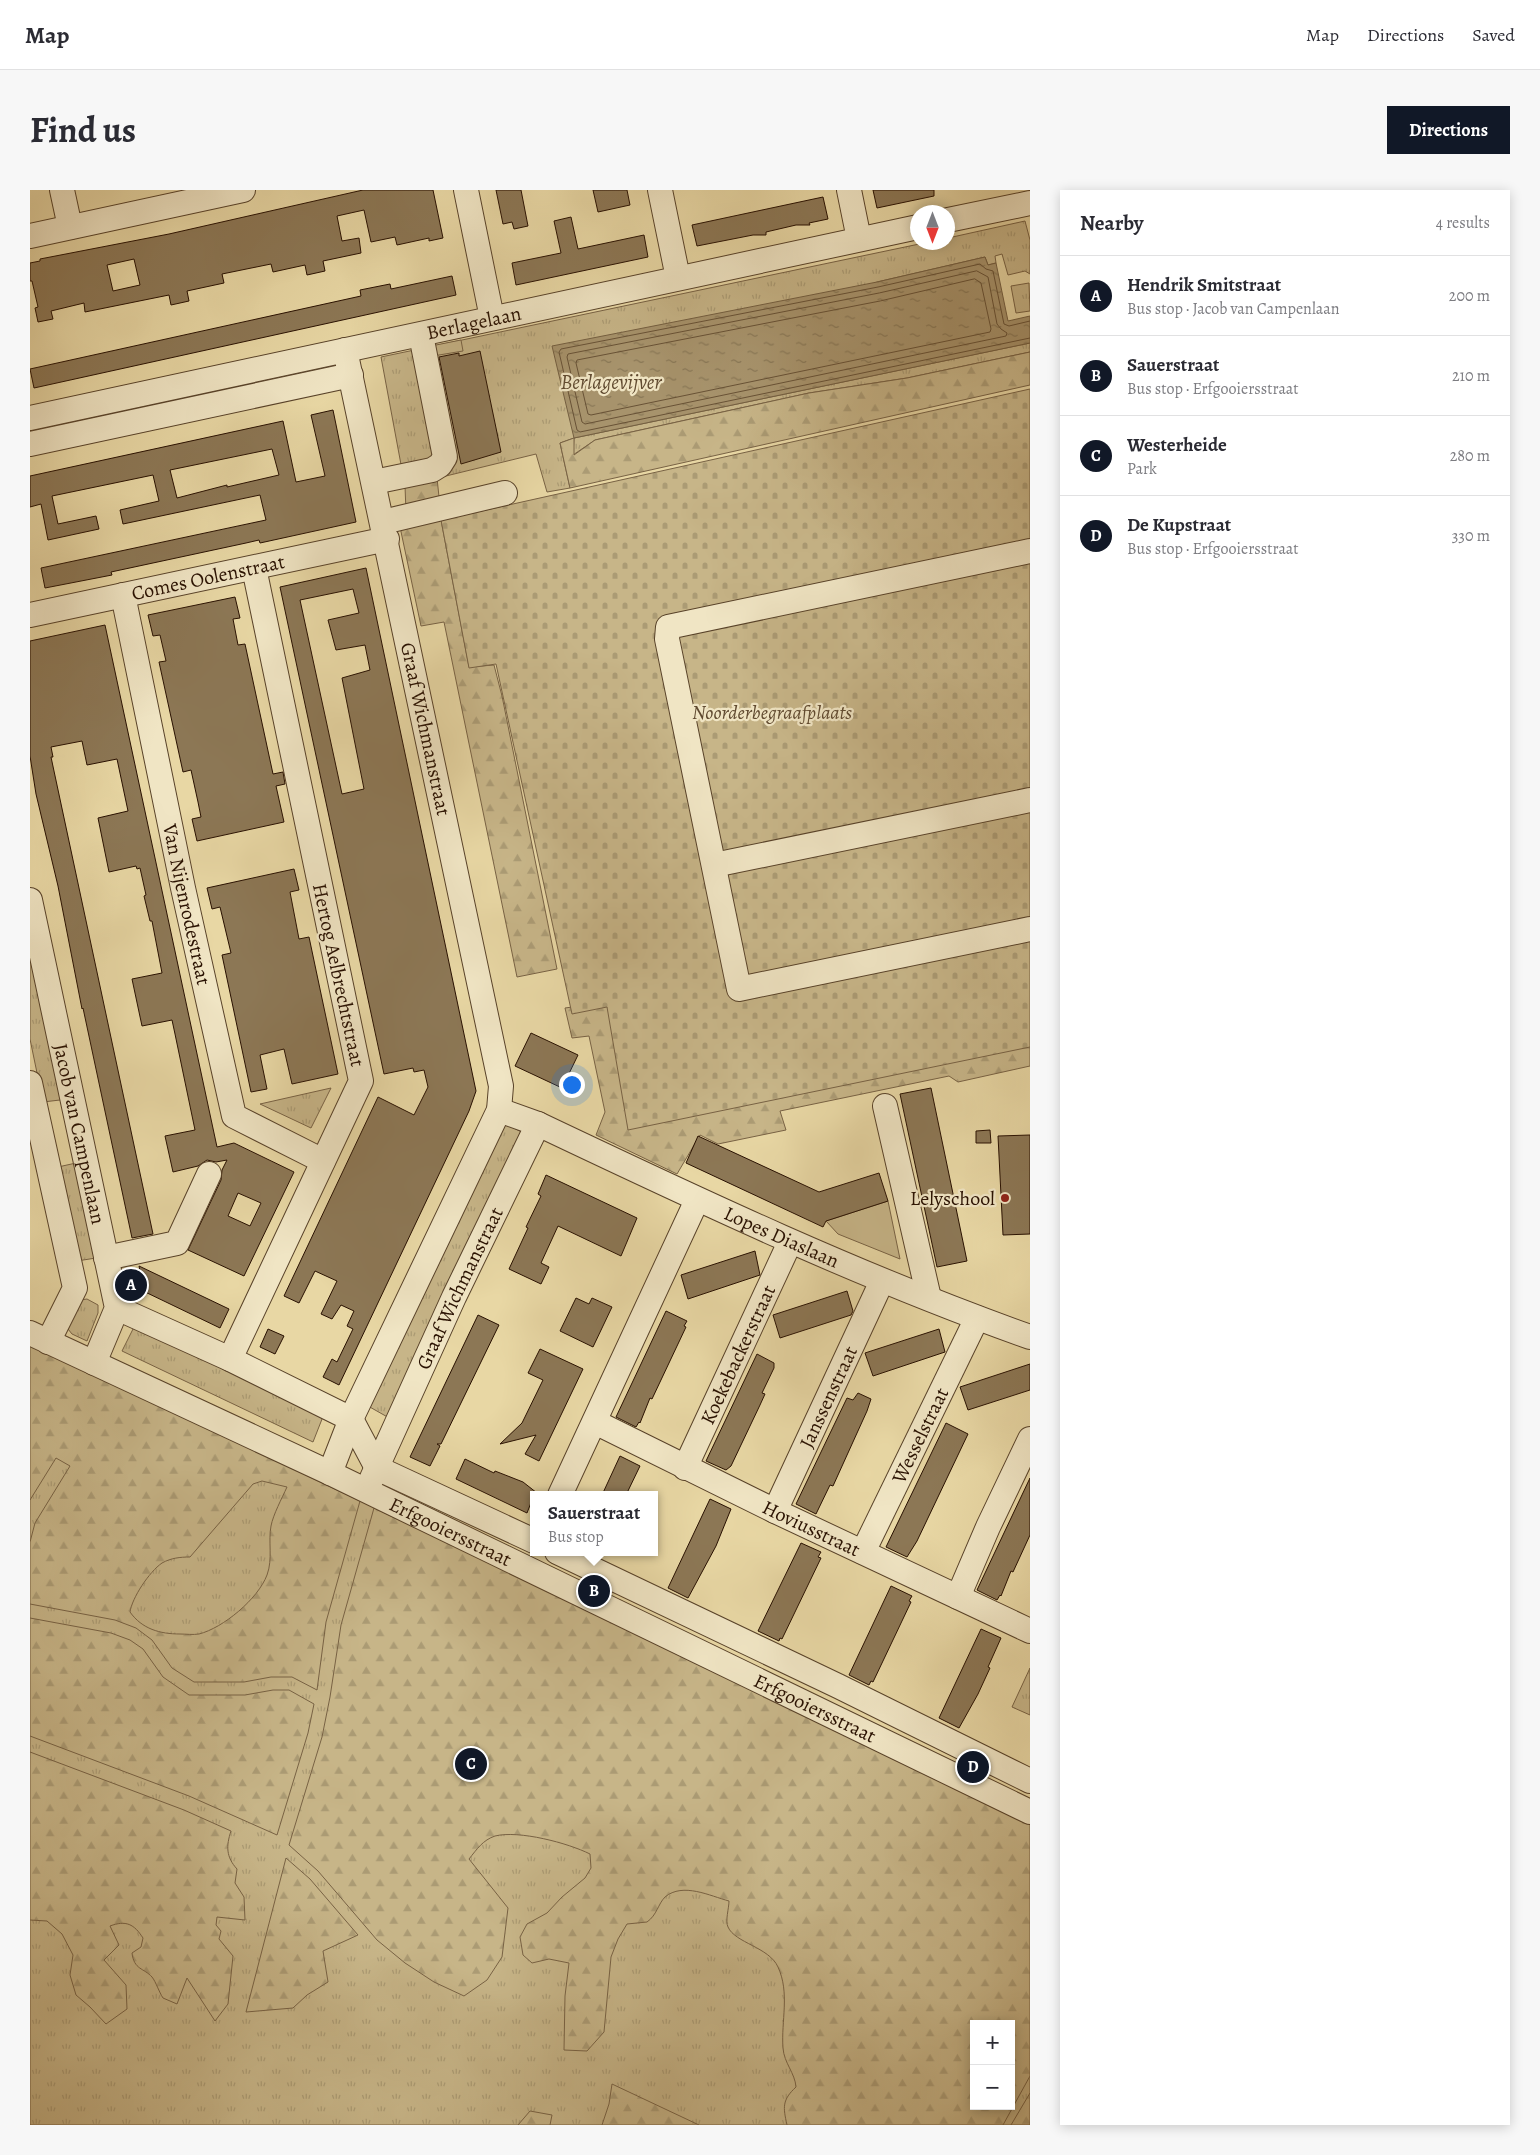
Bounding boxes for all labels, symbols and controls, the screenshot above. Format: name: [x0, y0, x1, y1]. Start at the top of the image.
text: Map: [25, 19, 69, 51]
text: Map: [1306, 23, 1339, 47]
text: Directions: [1367, 23, 1444, 47]
text: Saved: [1472, 23, 1515, 47]
text: Find us: [30, 106, 136, 154]
button: Directions: [1387, 106, 1510, 154]
north arrow: [910, 205, 955, 250]
text: Nearby: [1080, 209, 1143, 237]
text: 4 results: [1436, 212, 1490, 234]
text: Hendrik Smitstraat: [1127, 272, 1281, 298]
text: A: [1091, 285, 1101, 307]
text: 200 m: [1449, 285, 1490, 307]
text: Bus stop · Jacob van Campenlaan: [1127, 298, 1339, 320]
street label: Berlagelaan: [424, 300, 524, 346]
text: Sauerstraat: [1127, 352, 1219, 378]
text: B: [1091, 365, 1101, 387]
text: 210 m: [1452, 365, 1490, 387]
water label: Berlagevijver: [560, 368, 662, 396]
text: Bus stop · Erfgooiersstraat: [1127, 378, 1299, 400]
text: Westerheide: [1127, 432, 1227, 458]
text: C: [1091, 445, 1101, 467]
text: 280 m: [1450, 445, 1490, 467]
text: Park: [1127, 458, 1157, 480]
text: De Kupstraat: [1127, 512, 1231, 538]
text: D: [1090, 525, 1102, 547]
text: 330 m: [1452, 525, 1490, 547]
text: Bus stop · Erfgooiersstraat: [1127, 538, 1299, 560]
street label: Comes Oolenstraat: [129, 548, 287, 607]
street label: Graaf Wichmanstraat: [394, 640, 457, 819]
park label: Noorderbegraafplaats: [692, 699, 852, 726]
street label: Van Nijenrodestraat: [156, 821, 217, 988]
street label: Hertog Aelbrechtstraat: [306, 881, 371, 1070]
street label: Jacob van Campenlaan: [47, 1041, 112, 1227]
your location: [559, 1072, 585, 1098]
place label: Lelyschool: [910, 1185, 995, 1212]
marker: Lelyschool: [999, 1192, 1011, 1204]
street label: Lopes Diaslaan: [720, 1200, 843, 1274]
street label: Graaf Wichmanstraat: [410, 1202, 510, 1374]
pin: A: [115, 1266, 147, 1304]
street label: Koekebackerstraat: [694, 1280, 782, 1429]
street label: Janssenstraat: [793, 1341, 864, 1452]
street label: Wesselstraat: [885, 1383, 955, 1489]
street label: Erfgooiersstraat: [385, 1491, 516, 1573]
popup: [530, 1491, 658, 1556]
street label: Hoviusstraat: [758, 1494, 865, 1563]
text: Sauerstraat: [548, 1500, 640, 1526]
text: Bus stop: [548, 1526, 604, 1548]
pin: B: [578, 1572, 610, 1610]
street label: Erfgooiersstraat: [749, 1667, 881, 1750]
pin: C: [455, 1745, 487, 1783]
pin: D: [957, 1748, 989, 1786]
map controls: [970, 2020, 1015, 2110]
button: +: [970, 2020, 1015, 2065]
button: −: [970, 2065, 1015, 2110]

